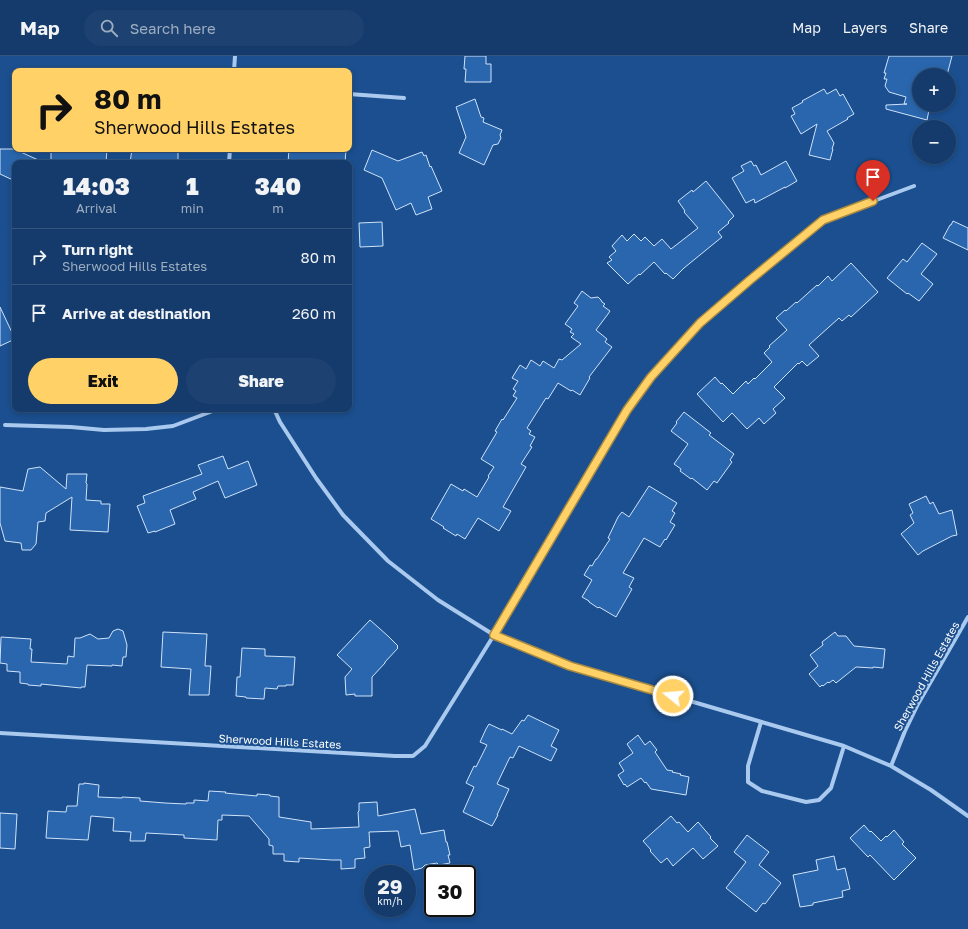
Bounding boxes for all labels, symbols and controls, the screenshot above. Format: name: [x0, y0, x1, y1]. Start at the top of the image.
search box: [84, 10, 364, 46]
text: Map: [20, 16, 60, 39]
icon: search: [98, 17, 120, 39]
text: Search here: [130, 19, 216, 37]
text: Map: [792, 19, 821, 36]
text: Layers: [843, 19, 887, 36]
text: Share: [909, 19, 948, 36]
map controls: [912, 68, 956, 164]
button: +: [912, 68, 956, 112]
text: 80 m: [94, 82, 162, 115]
icon: right: [28, 84, 80, 136]
text: Sherwood Hills Estates: [94, 116, 295, 138]
button: −: [912, 120, 956, 164]
pin: [856, 160, 890, 201]
icon: arrive: [862, 166, 884, 188]
text: 14:03: [63, 171, 130, 200]
text: 1: [186, 171, 199, 200]
text: 340: [255, 171, 301, 200]
text: Arrival: [76, 200, 117, 216]
text: min: [181, 200, 204, 216]
text: m: [272, 200, 284, 216]
text: Turn right: [62, 240, 133, 258]
icon: right: [28, 246, 50, 268]
text: 80 m: [301, 248, 336, 266]
text: Sherwood Hills Estates: [62, 258, 207, 274]
icon: arrive: [28, 302, 50, 324]
text: Arrive at destination: [62, 304, 211, 322]
text: 260 m: [292, 304, 336, 322]
button: Exit: [28, 358, 178, 404]
button: Share: [186, 358, 336, 404]
street label: Sherwood Hills Estates: [891, 619, 962, 733]
position arrow: [652, 675, 694, 717]
street label: Sherwood Hills Estates: [218, 731, 342, 751]
speed limit sign: 30: [424, 865, 476, 917]
text: 29: [378, 874, 402, 898]
text: km/h: [377, 895, 403, 907]

